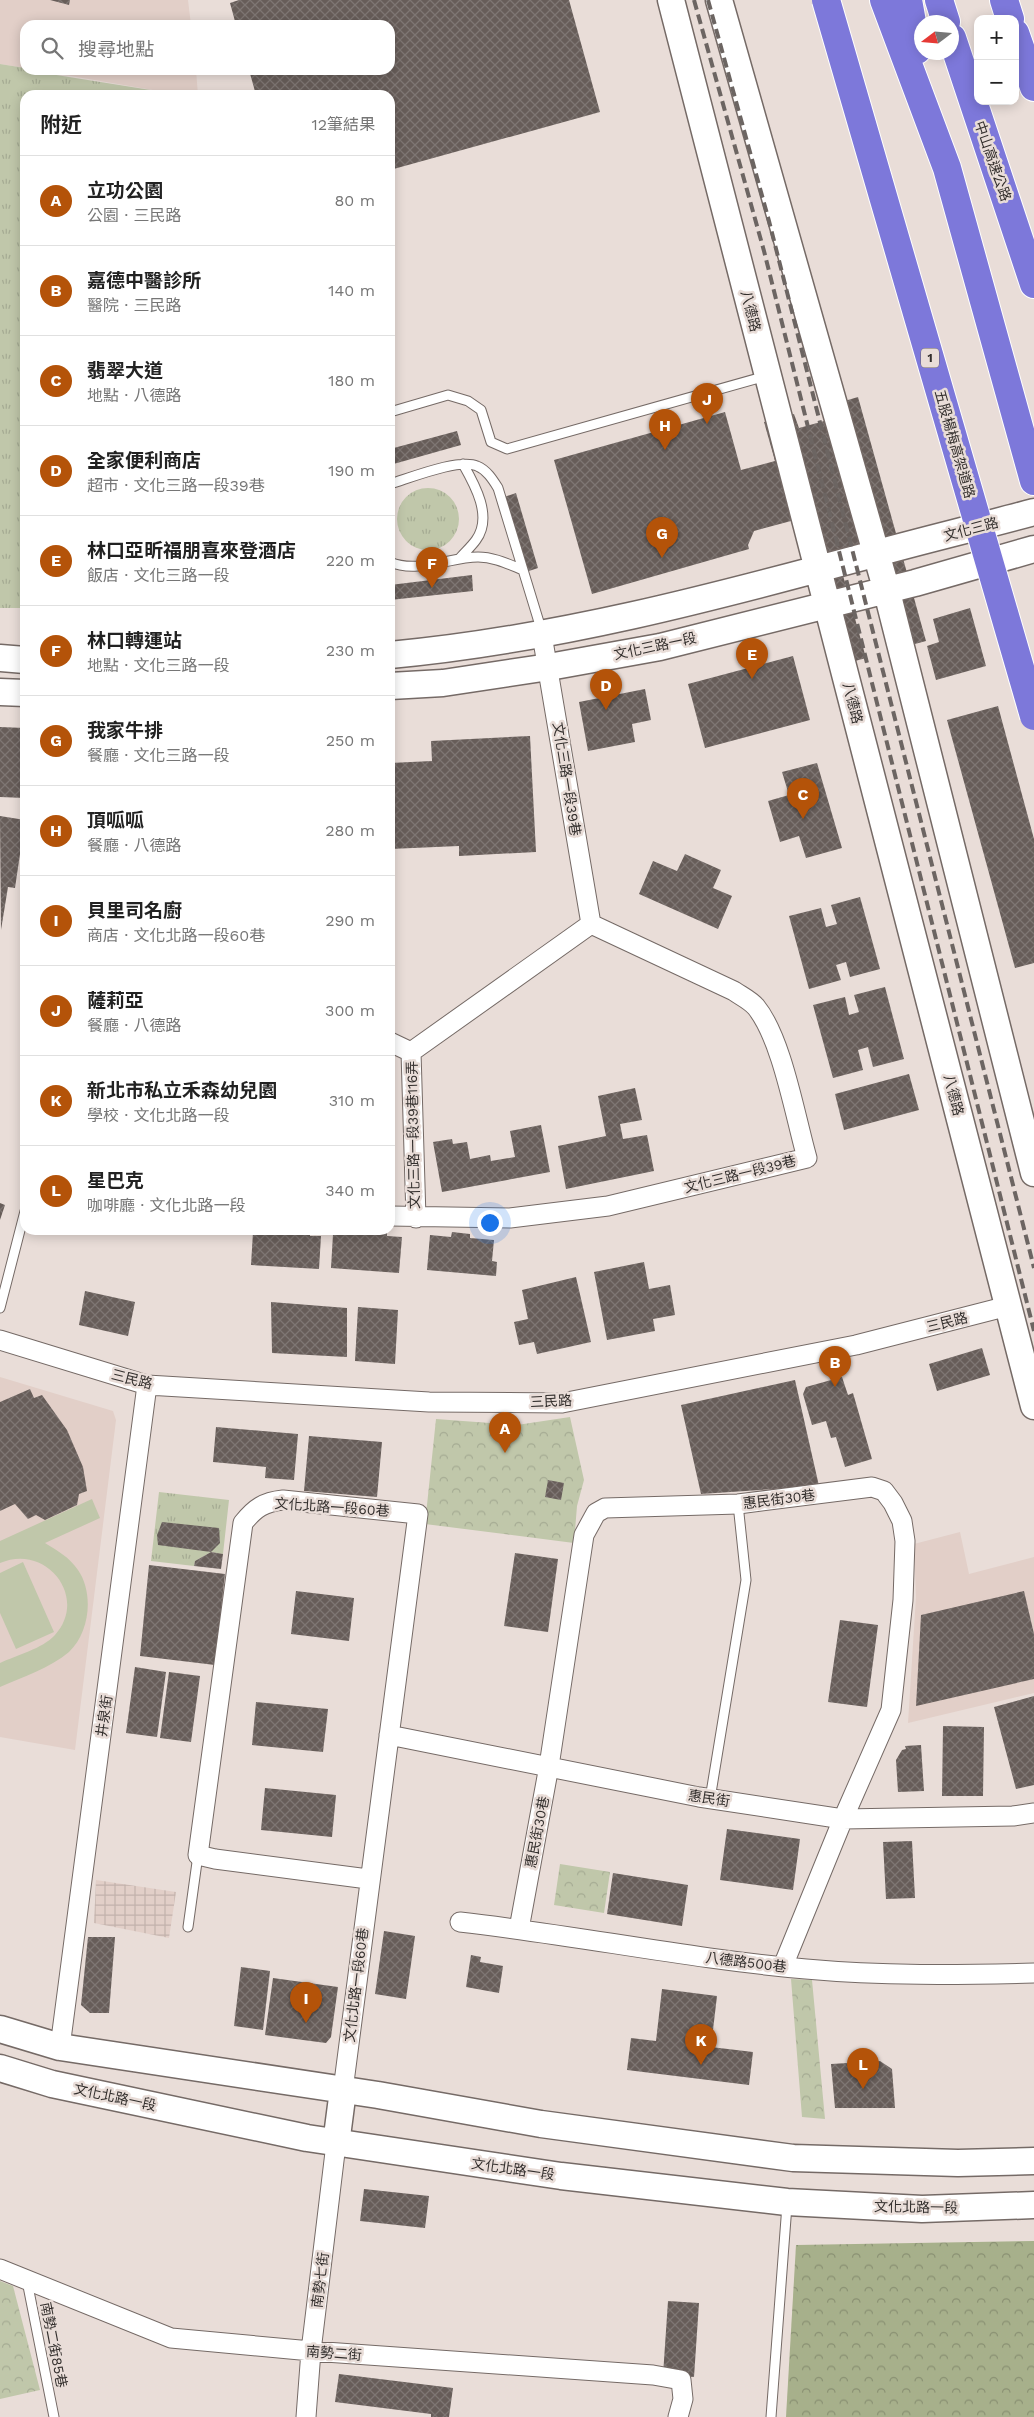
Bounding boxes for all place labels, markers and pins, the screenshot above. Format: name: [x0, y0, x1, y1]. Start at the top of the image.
pin: J: [691, 383, 723, 424]
pin: H: [649, 409, 681, 450]
pin: G: [646, 517, 678, 558]
pin: F: [416, 547, 448, 588]
pin: E: [736, 638, 768, 679]
pin: D: [590, 669, 622, 710]
pin: C: [787, 778, 819, 819]
pin: B: [819, 1346, 851, 1387]
pin: A: [489, 1412, 521, 1453]
pin: I: [290, 1982, 322, 2023]
pin: K: [685, 2024, 717, 2065]
pin: L: [847, 2048, 879, 2089]

